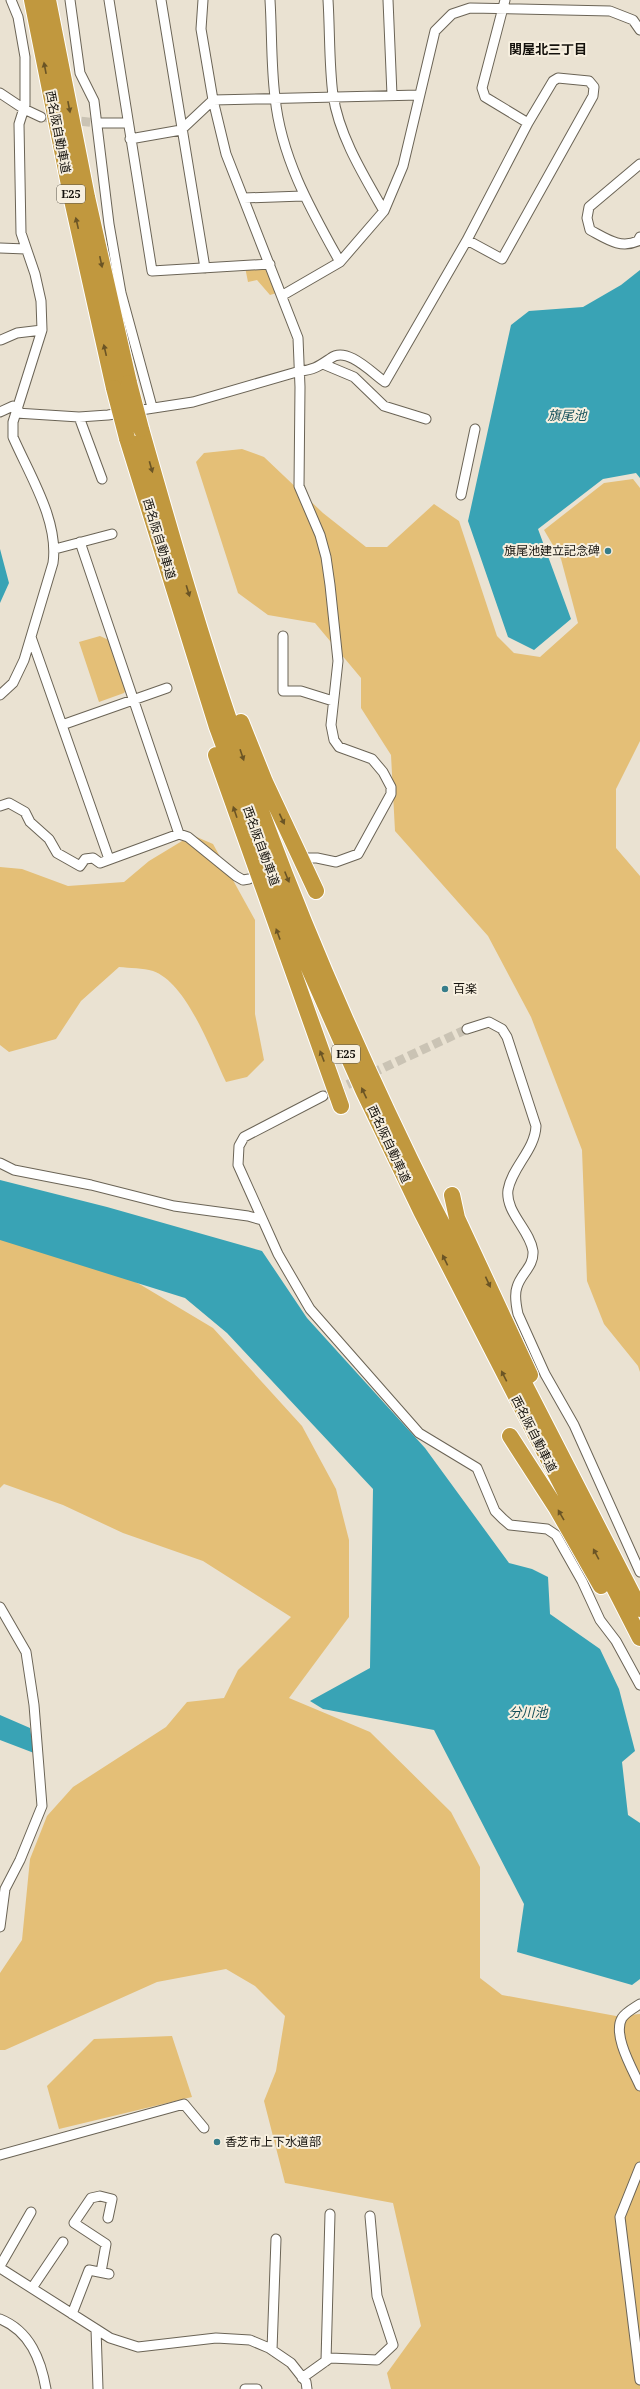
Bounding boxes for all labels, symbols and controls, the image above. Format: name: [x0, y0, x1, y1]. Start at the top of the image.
district label: 関屋北三丁目: [509, 40, 587, 58]
one-way arrow: [42, 62, 48, 74]
street label: 西名阪自動車道: [42, 89, 75, 175]
one-way arrow: [66, 101, 72, 113]
road number: E25: [57, 185, 85, 203]
one-way arrow: [73, 217, 79, 229]
one-way arrow: [98, 255, 104, 268]
one-way arrow: [102, 343, 108, 356]
water label: 旗尾池: [547, 406, 588, 424]
one-way arrow: [148, 461, 154, 473]
street label: 西名阪自動車道: [139, 496, 180, 582]
place label: 旗尾池建立記念碑: [504, 542, 600, 559]
marker: 旗尾池建立記念碑: [603, 546, 613, 556]
one-way arrow: [185, 586, 191, 598]
one-way arrow: [239, 749, 245, 761]
street label: 西名阪自動車道: [239, 803, 284, 888]
one-way arrow: [232, 805, 238, 817]
one-way arrow: [279, 813, 285, 824]
one-way arrow: [284, 871, 290, 882]
one-way arrow: [275, 928, 281, 940]
place label: 百楽: [453, 980, 477, 997]
marker: 百楽: [440, 984, 450, 994]
road number: E25: [332, 1045, 360, 1063]
one-way arrow: [319, 1050, 325, 1062]
one-way arrow: [361, 1087, 367, 1098]
street label: 西名阪自動車道: [364, 1102, 415, 1185]
one-way arrow: [442, 1255, 448, 1266]
one-way arrow: [485, 1277, 491, 1288]
one-way arrow: [501, 1370, 507, 1382]
street label: 西名阪自動車道: [508, 1392, 561, 1475]
one-way arrow: [557, 1509, 564, 1521]
one-way arrow: [593, 1548, 599, 1560]
water label: 分川池: [508, 1703, 549, 1721]
place label: 香芝市上下水道部: [225, 2133, 321, 2150]
marker: 香芝市上下水道部: [212, 2137, 222, 2147]

